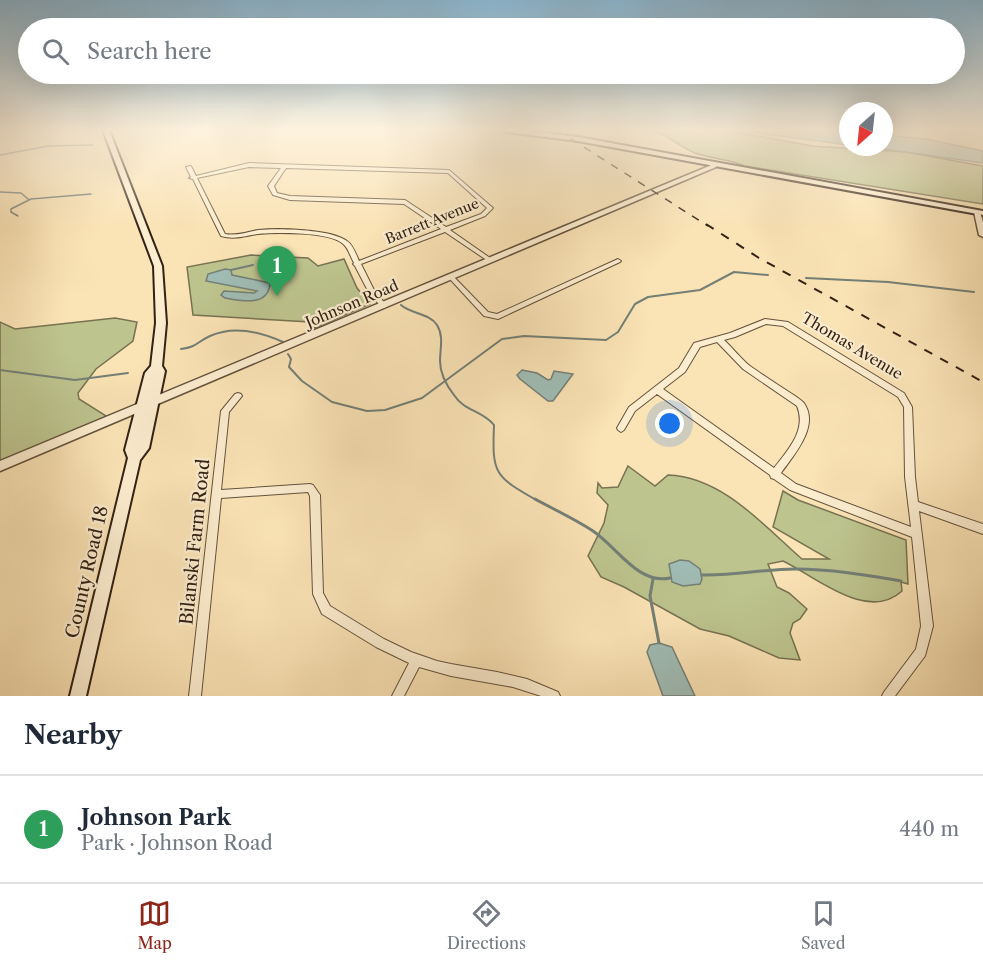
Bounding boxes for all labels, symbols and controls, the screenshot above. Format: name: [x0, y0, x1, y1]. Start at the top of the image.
search box: [18, 18, 965, 84]
icon: search: [39, 35, 72, 68]
text: Search here: [87, 38, 212, 65]
north arrow: [839, 102, 893, 156]
street label: Barrett Avenue: [383, 194, 482, 248]
pin: 1: [258, 246, 296, 296]
street label: Johnson Road: [301, 275, 401, 332]
street label: Thomas Avenue: [798, 308, 906, 383]
your location: [655, 409, 684, 438]
street label: Bilanski Farm Road: [175, 458, 215, 626]
street label: County Road 18: [61, 504, 113, 640]
text: Nearby: [24, 719, 122, 751]
text: Johnson Park: [81, 804, 231, 831]
text: 1: [39, 817, 48, 841]
text: 440 m: [899, 817, 959, 841]
text: Park · Johnson Road: [81, 831, 273, 855]
tab: Map: [138, 897, 172, 953]
tab: Directions: [447, 897, 526, 953]
tab: Saved: [801, 897, 845, 953]

